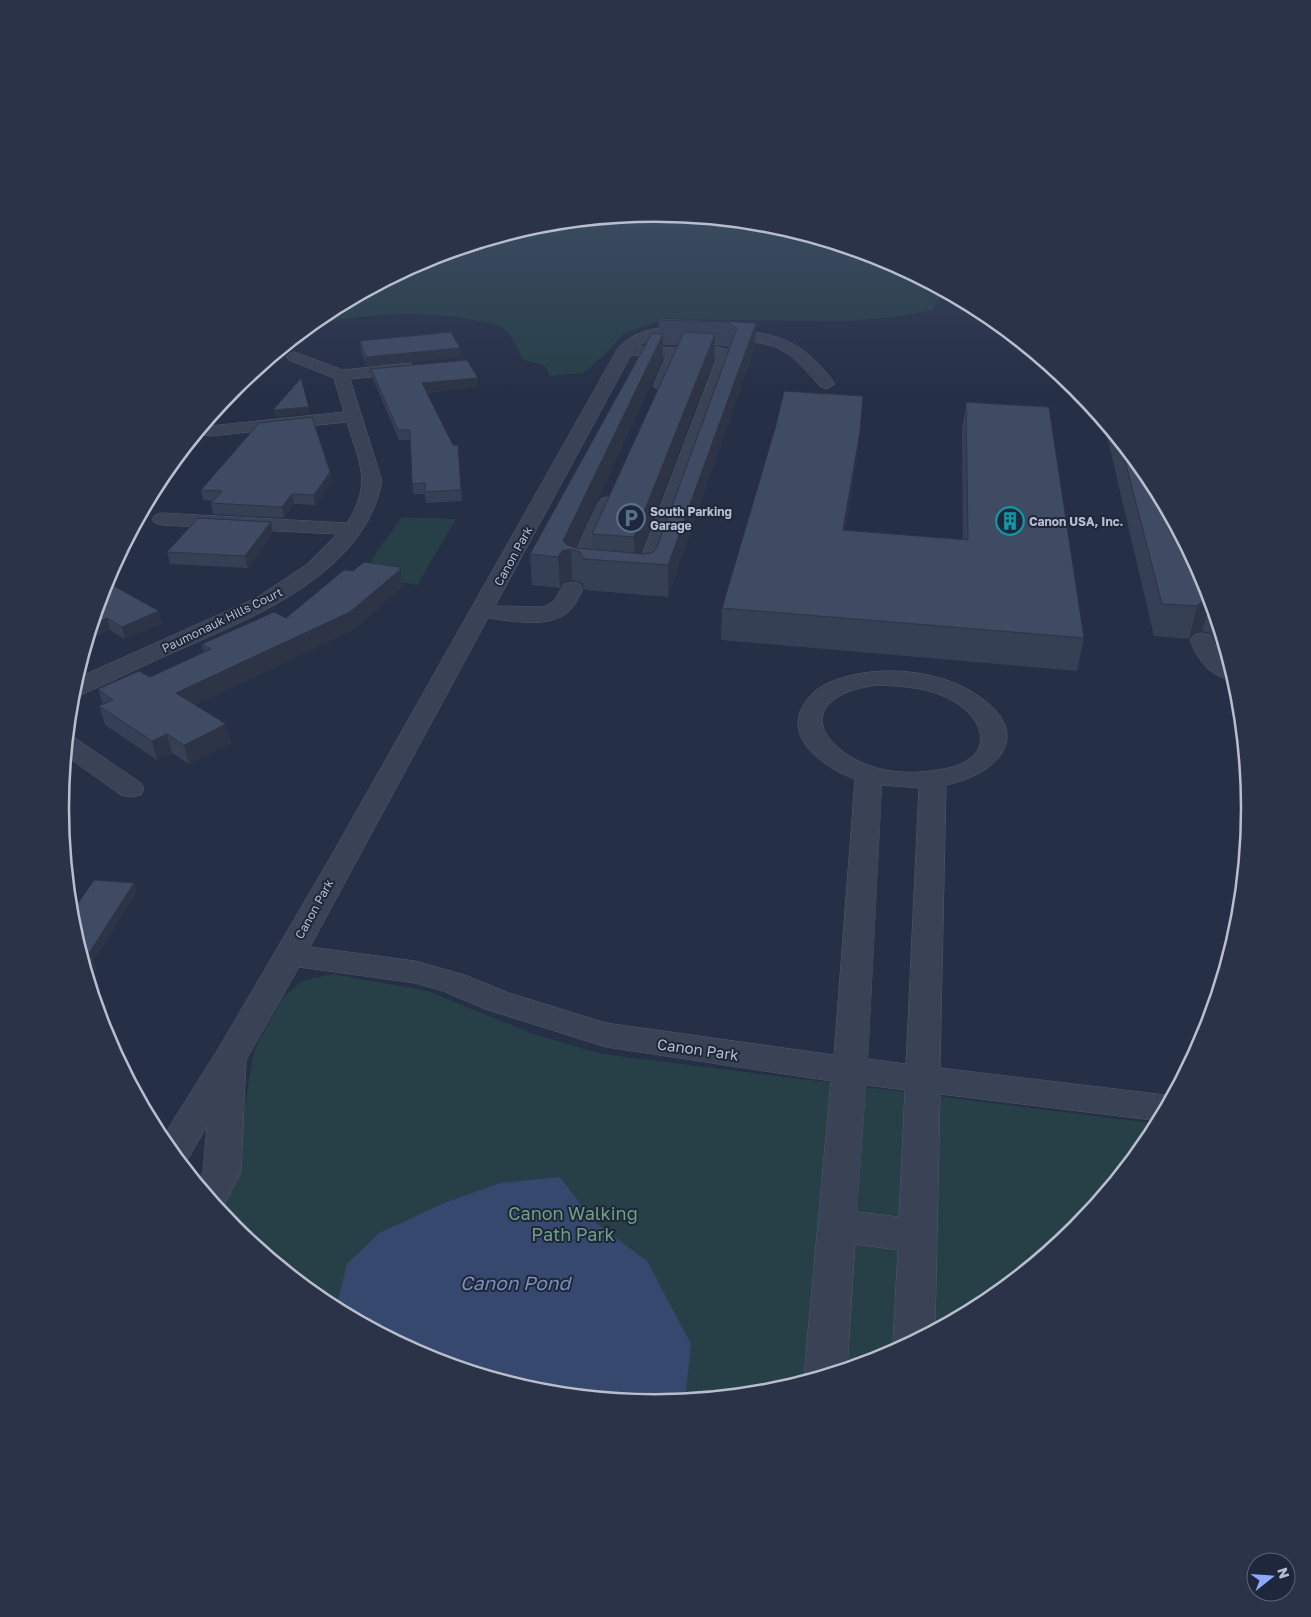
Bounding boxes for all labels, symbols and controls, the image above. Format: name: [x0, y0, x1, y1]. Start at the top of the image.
parking icon: South Parking Garage: [616, 503, 646, 533]
place label: South Parking Garage: [650, 504, 732, 533]
building icon: Canon USA, Inc.: [995, 506, 1025, 536]
place label: Canon USA, Inc.: [1029, 514, 1123, 529]
street label: Canon Park: [490, 523, 536, 588]
street label: Paumonauk Hills Court: [159, 584, 285, 656]
street label: Canon Park: [291, 876, 337, 941]
street label: Canon Park: [656, 1034, 741, 1064]
park label: Canon Walking Path Park: [508, 1202, 638, 1245]
water label: Canon Pond: [460, 1271, 572, 1294]
north arrow: [1246, 1552, 1296, 1602]
text: N: [1274, 1565, 1294, 1581]

